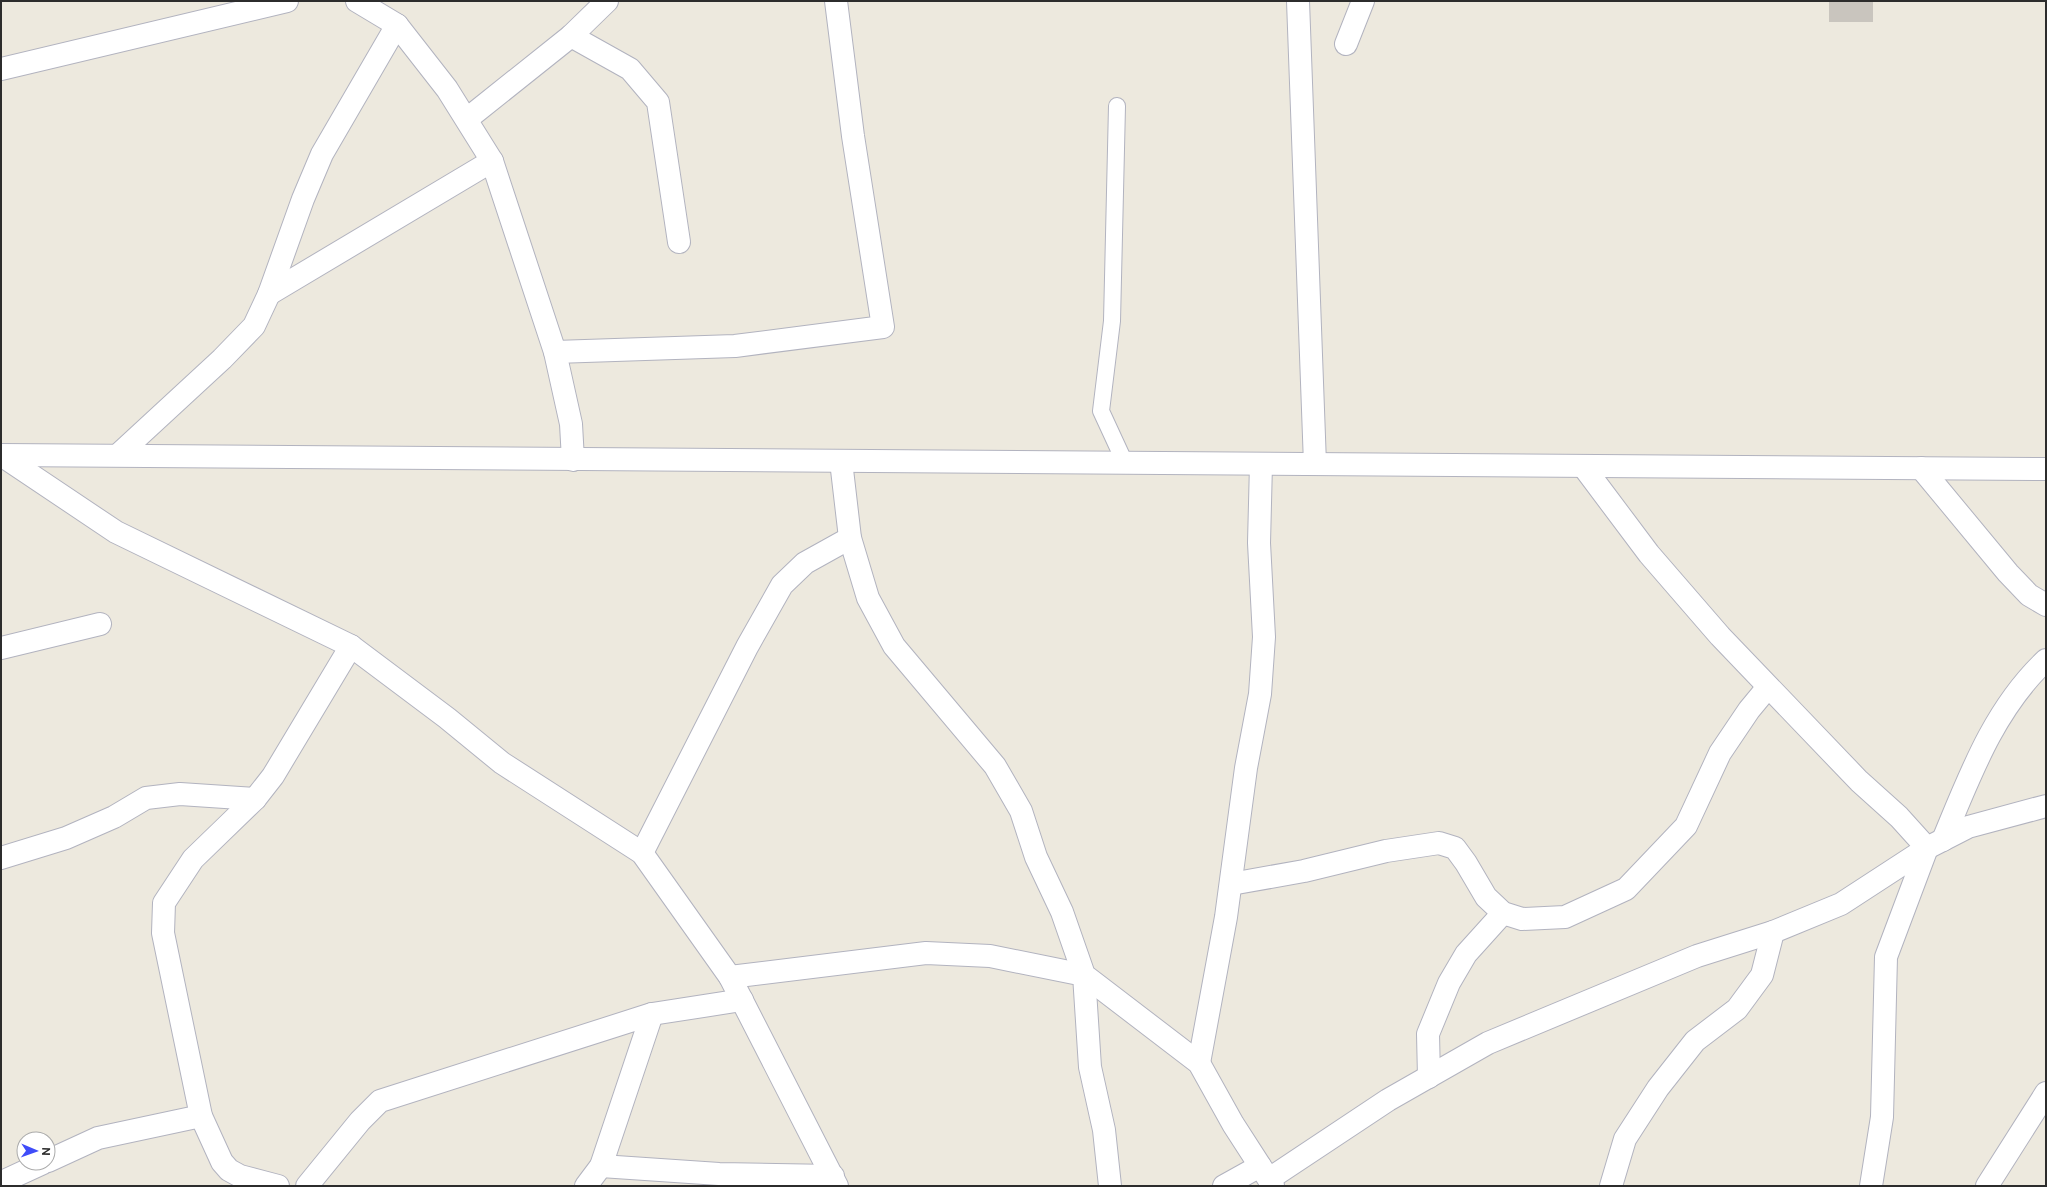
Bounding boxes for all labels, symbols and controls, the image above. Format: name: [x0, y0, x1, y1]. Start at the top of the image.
north arrow: [16, 1131, 56, 1171]
text: N: [40, 1147, 52, 1156]

